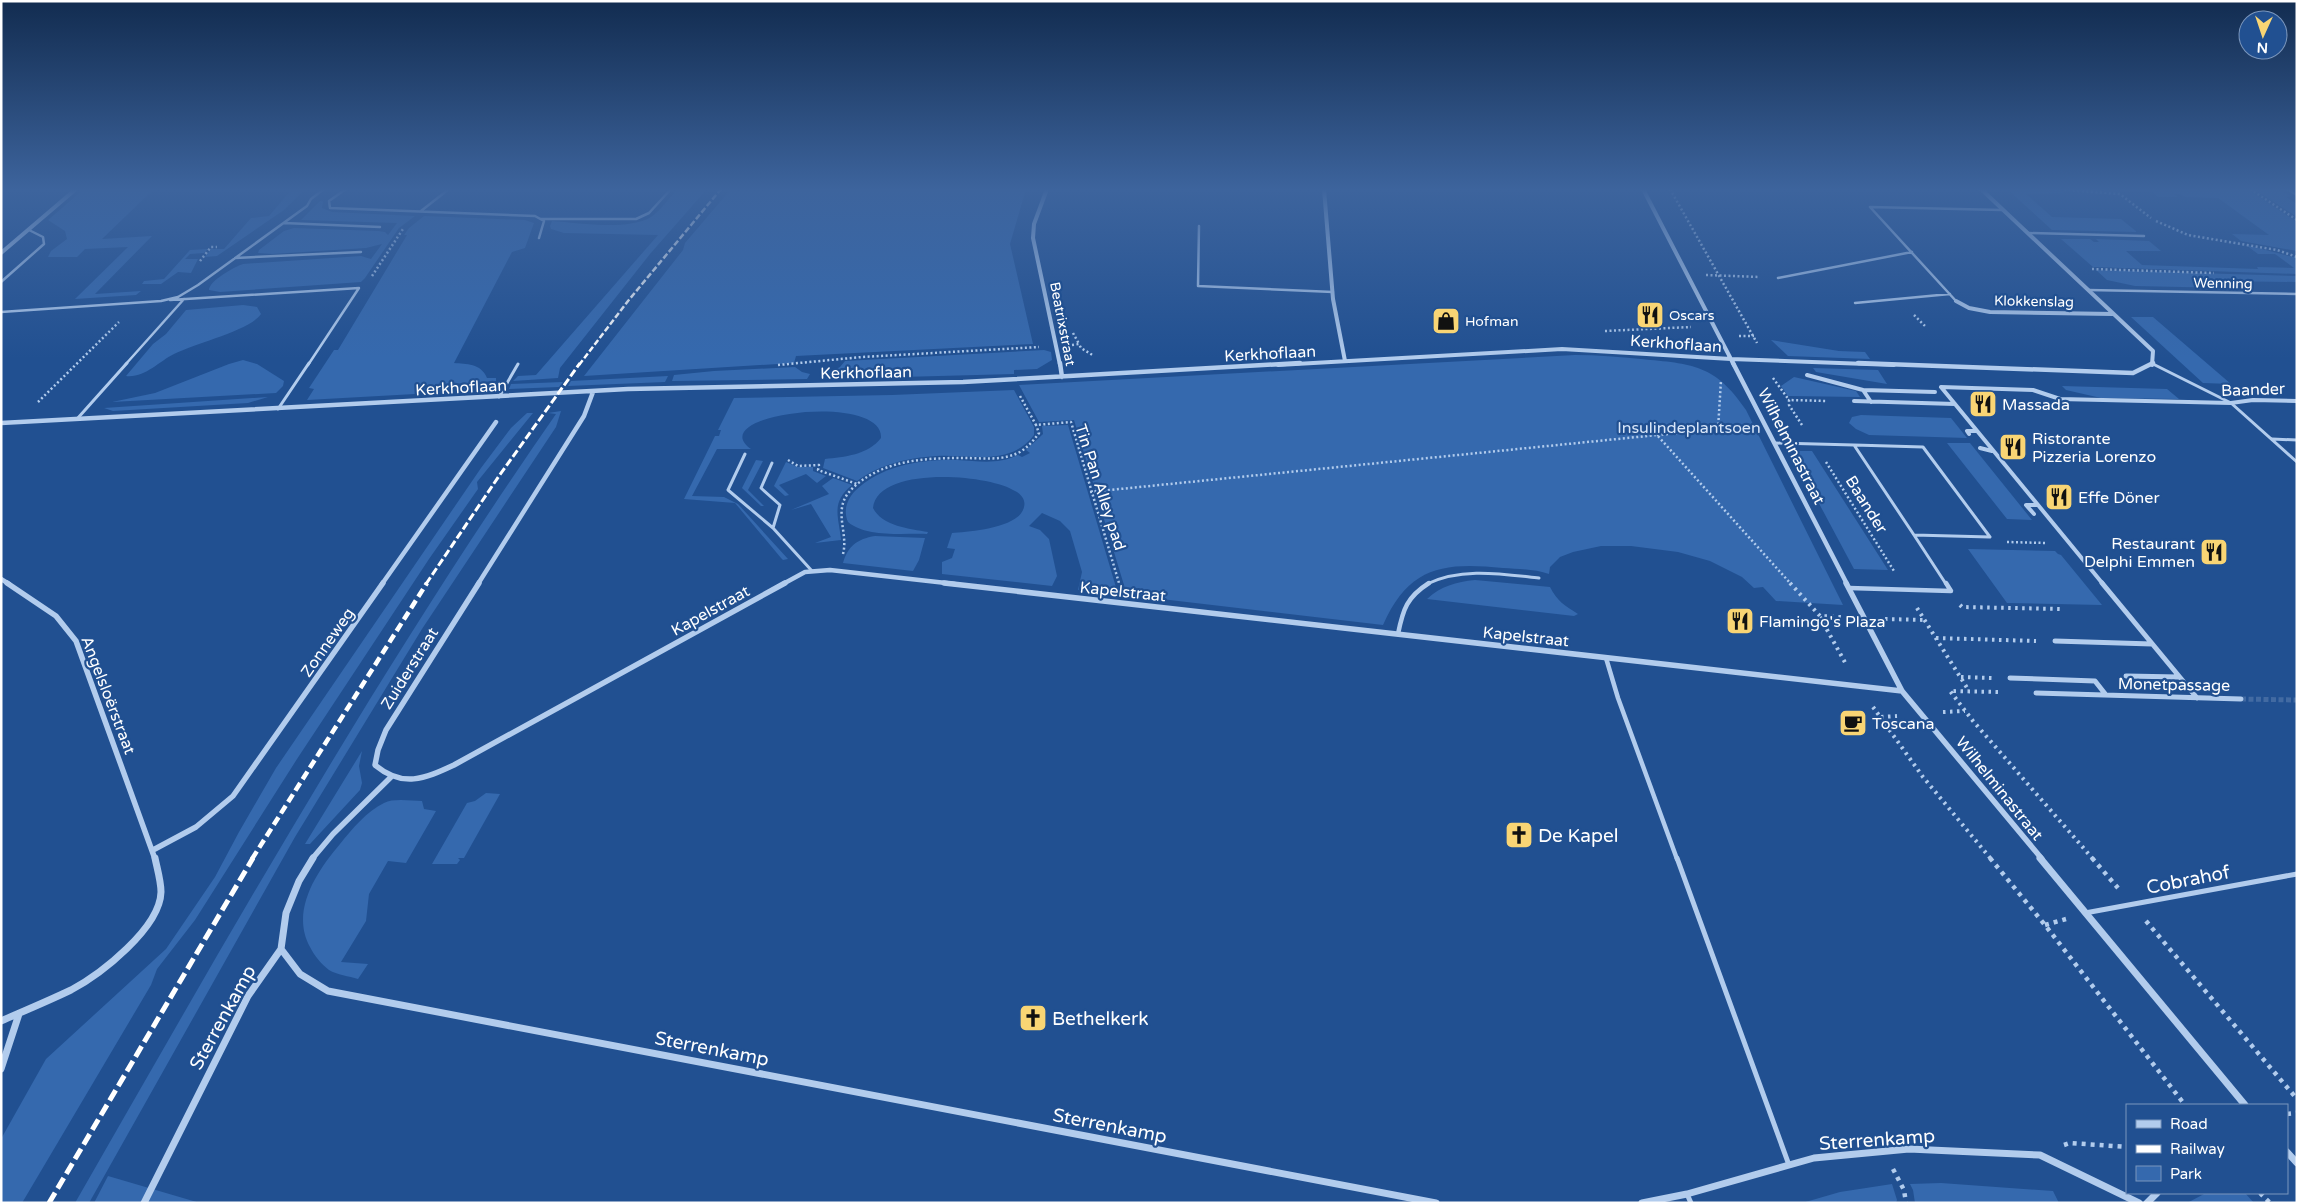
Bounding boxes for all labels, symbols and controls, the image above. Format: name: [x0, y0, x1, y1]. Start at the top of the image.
north arrow: [2238, 10, 2288, 60]
text: N: [2256, 39, 2268, 56]
street label: Wenning: [2193, 274, 2253, 293]
street label: Beatrixstraat: [1046, 281, 1079, 368]
street label: Klokkenslag: [1994, 292, 2074, 311]
restaurant icon: Oscars: [1635, 300, 1665, 330]
shop icon: Hofman: [1431, 306, 1461, 336]
place label: Oscars: [1669, 307, 1715, 324]
place label: Hofman: [1465, 313, 1518, 330]
street label: Kerkhoflaan: [1629, 331, 1722, 357]
street label: Kerkhoflaan: [1224, 342, 1316, 366]
street label: Kerkhoflaan: [820, 362, 912, 384]
street label: Kerkhoflaan: [415, 376, 507, 400]
street label: Baander: [2221, 379, 2286, 401]
street label: Wilhelminastraat: [1753, 385, 1829, 508]
restaurant icon: Massada: [1968, 389, 1998, 419]
place label: Massada: [2002, 395, 2070, 415]
park label: Insulindeplantsoen: [1617, 418, 1761, 438]
street label: Tin Pan Alley pad: [1070, 422, 1130, 553]
place label: Ristorante Pizzeria Lorenzo: [2032, 429, 2156, 467]
restaurant icon: Ristorante Pizzeria Lorenzo: [1998, 432, 2028, 462]
street label: Baander: [1841, 472, 1892, 538]
restaurant icon: Effe Döner: [2044, 482, 2074, 512]
place label: Effe Döner: [2078, 488, 2160, 508]
place label: Restaurant Delphi Emmen: [2084, 534, 2195, 572]
restaurant icon: Restaurant Delphi Emmen: [2199, 537, 2229, 567]
street label: Kapelstraat: [1079, 578, 1167, 606]
street label: Kapelstraat: [668, 581, 753, 641]
street label: Zonneweg: [297, 604, 359, 681]
restaurant icon: Flamingo's Plaza: [1725, 606, 1755, 636]
place label: Flamingo's Plaza: [1759, 612, 1886, 632]
street label: Kapelstraat: [1482, 623, 1570, 651]
street label: Zuiderstraat: [377, 624, 443, 713]
street label: Angelsloërstraat: [76, 633, 140, 757]
street label: Monetpassage: [2118, 674, 2230, 696]
cafe icon: Toscana: [1838, 708, 1868, 738]
place label: Toscana: [1872, 714, 1934, 734]
street label: Wilhelminastraat: [1951, 733, 2047, 845]
church icon: De Kapel: [1504, 820, 1534, 850]
place label: De Kapel: [1538, 825, 1618, 847]
street label: Cobrahof: [2145, 861, 2233, 899]
street label: Sterrenkamp: [185, 961, 261, 1074]
church icon: Bethelkerk: [1018, 1003, 1048, 1033]
place label: Bethelkerk: [1052, 1008, 1149, 1030]
street label: Sterrenkamp: [653, 1027, 771, 1071]
street label: Sterrenkamp: [1051, 1104, 1169, 1148]
legend: [2126, 1104, 2288, 1194]
text: Road: [2170, 1115, 2208, 1133]
street label: Sterrenkamp: [1818, 1125, 1936, 1155]
text: Railway: [2170, 1140, 2225, 1158]
text: Park: [2170, 1165, 2202, 1183]

